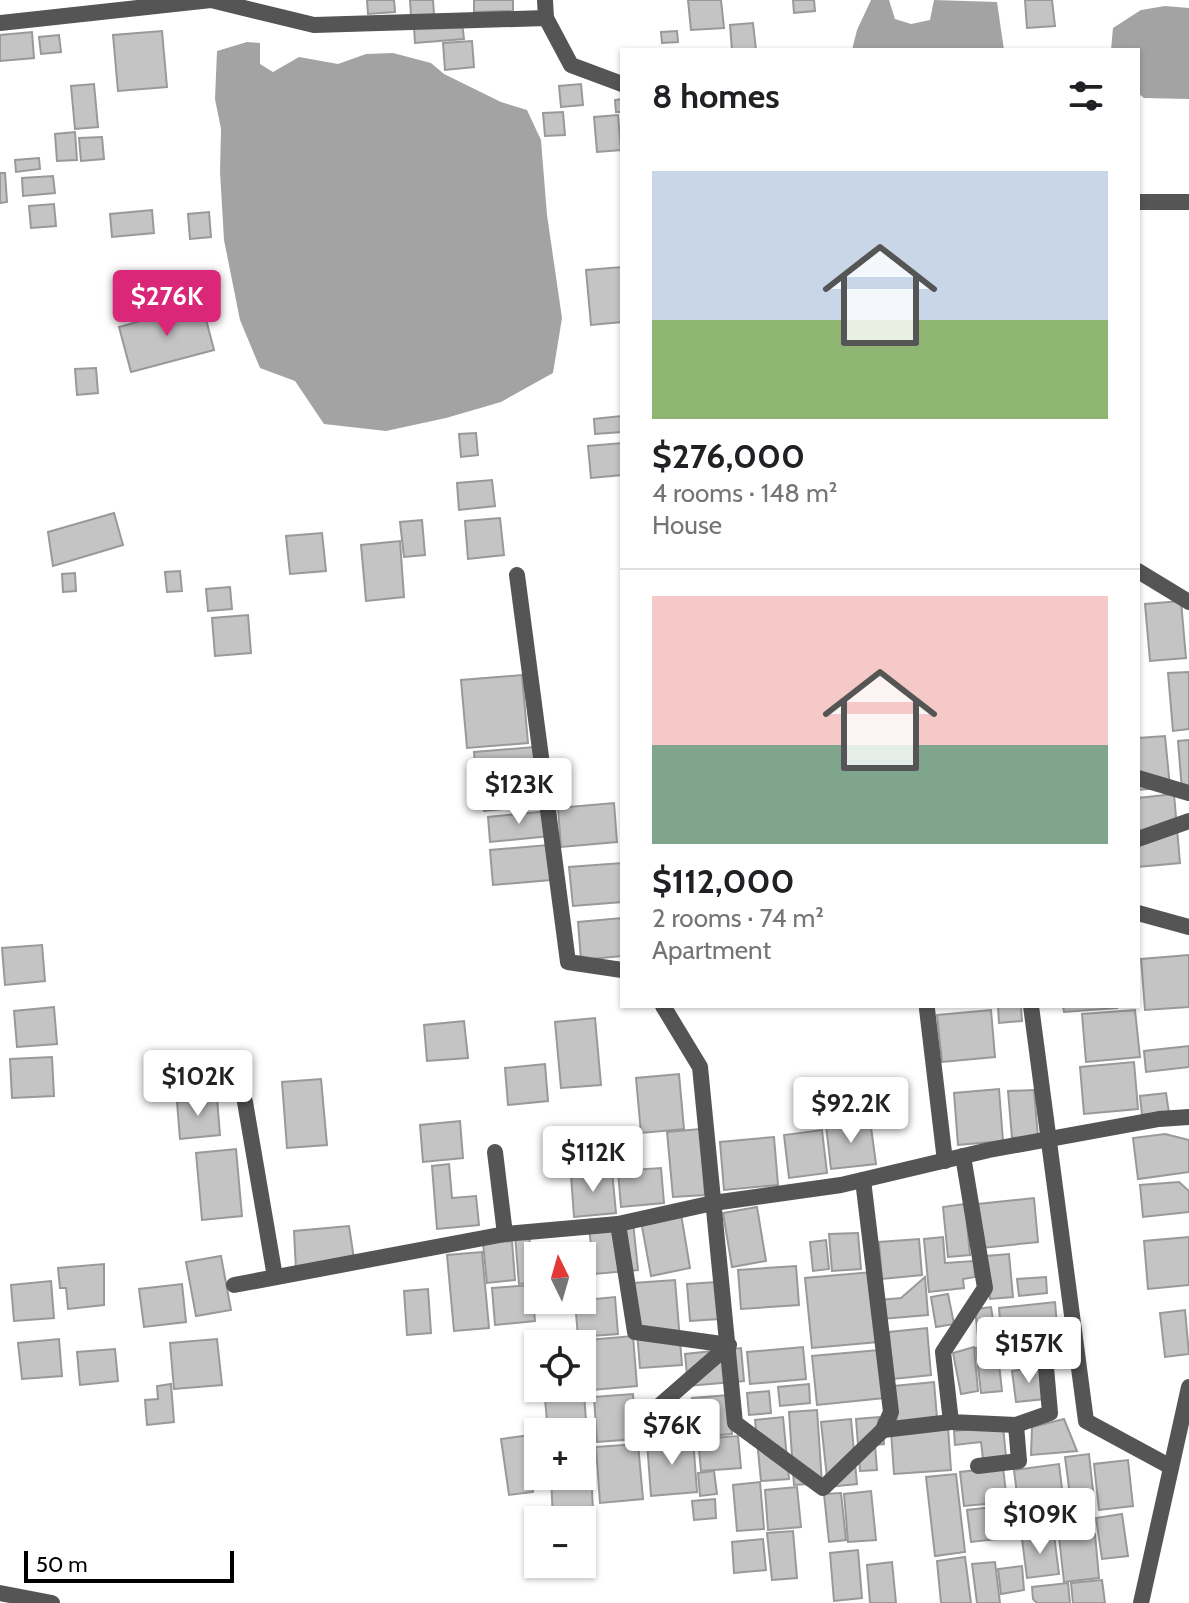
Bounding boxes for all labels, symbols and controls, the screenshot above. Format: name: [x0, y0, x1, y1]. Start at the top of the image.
icon: filters: [1064, 74, 1108, 118]
text: 8 homes: [652, 75, 780, 117]
icon: home: [808, 223, 952, 367]
pin: $276K: [111, 270, 223, 338]
text: $276K: [131, 280, 203, 312]
text: $276,000: [652, 435, 805, 477]
text: 4 rooms · 148 m²: [652, 477, 837, 509]
text: House: [652, 509, 722, 541]
icon: home: [808, 648, 952, 792]
pin: $123K: [463, 758, 575, 826]
text: $123K: [485, 768, 553, 800]
text: $112,000: [652, 860, 794, 902]
text: 2 rooms · 74 m²: [652, 902, 824, 934]
text: Apartment: [652, 934, 771, 966]
pin: $102K: [142, 1050, 254, 1118]
text: $102K: [161, 1060, 235, 1092]
pin: $92.2K: [786, 1077, 916, 1145]
text: $92.2K: [811, 1087, 891, 1119]
pin: $112K: [537, 1126, 649, 1194]
text: $112K: [561, 1136, 625, 1168]
north arrow: [524, 1242, 596, 1314]
map controls: [524, 1242, 596, 1578]
pin: $157K: [973, 1317, 1085, 1385]
text: $157K: [995, 1327, 1063, 1359]
button: locate: [524, 1330, 596, 1402]
pin: $76K: [625, 1399, 719, 1467]
text: $76K: [643, 1409, 701, 1441]
button: +: [524, 1418, 596, 1490]
pin: $109K: [984, 1488, 1096, 1556]
text: $109K: [1003, 1498, 1077, 1530]
button: −: [524, 1506, 596, 1578]
scale bar: [24, 1547, 234, 1583]
text: 50 m: [36, 1551, 88, 1578]

